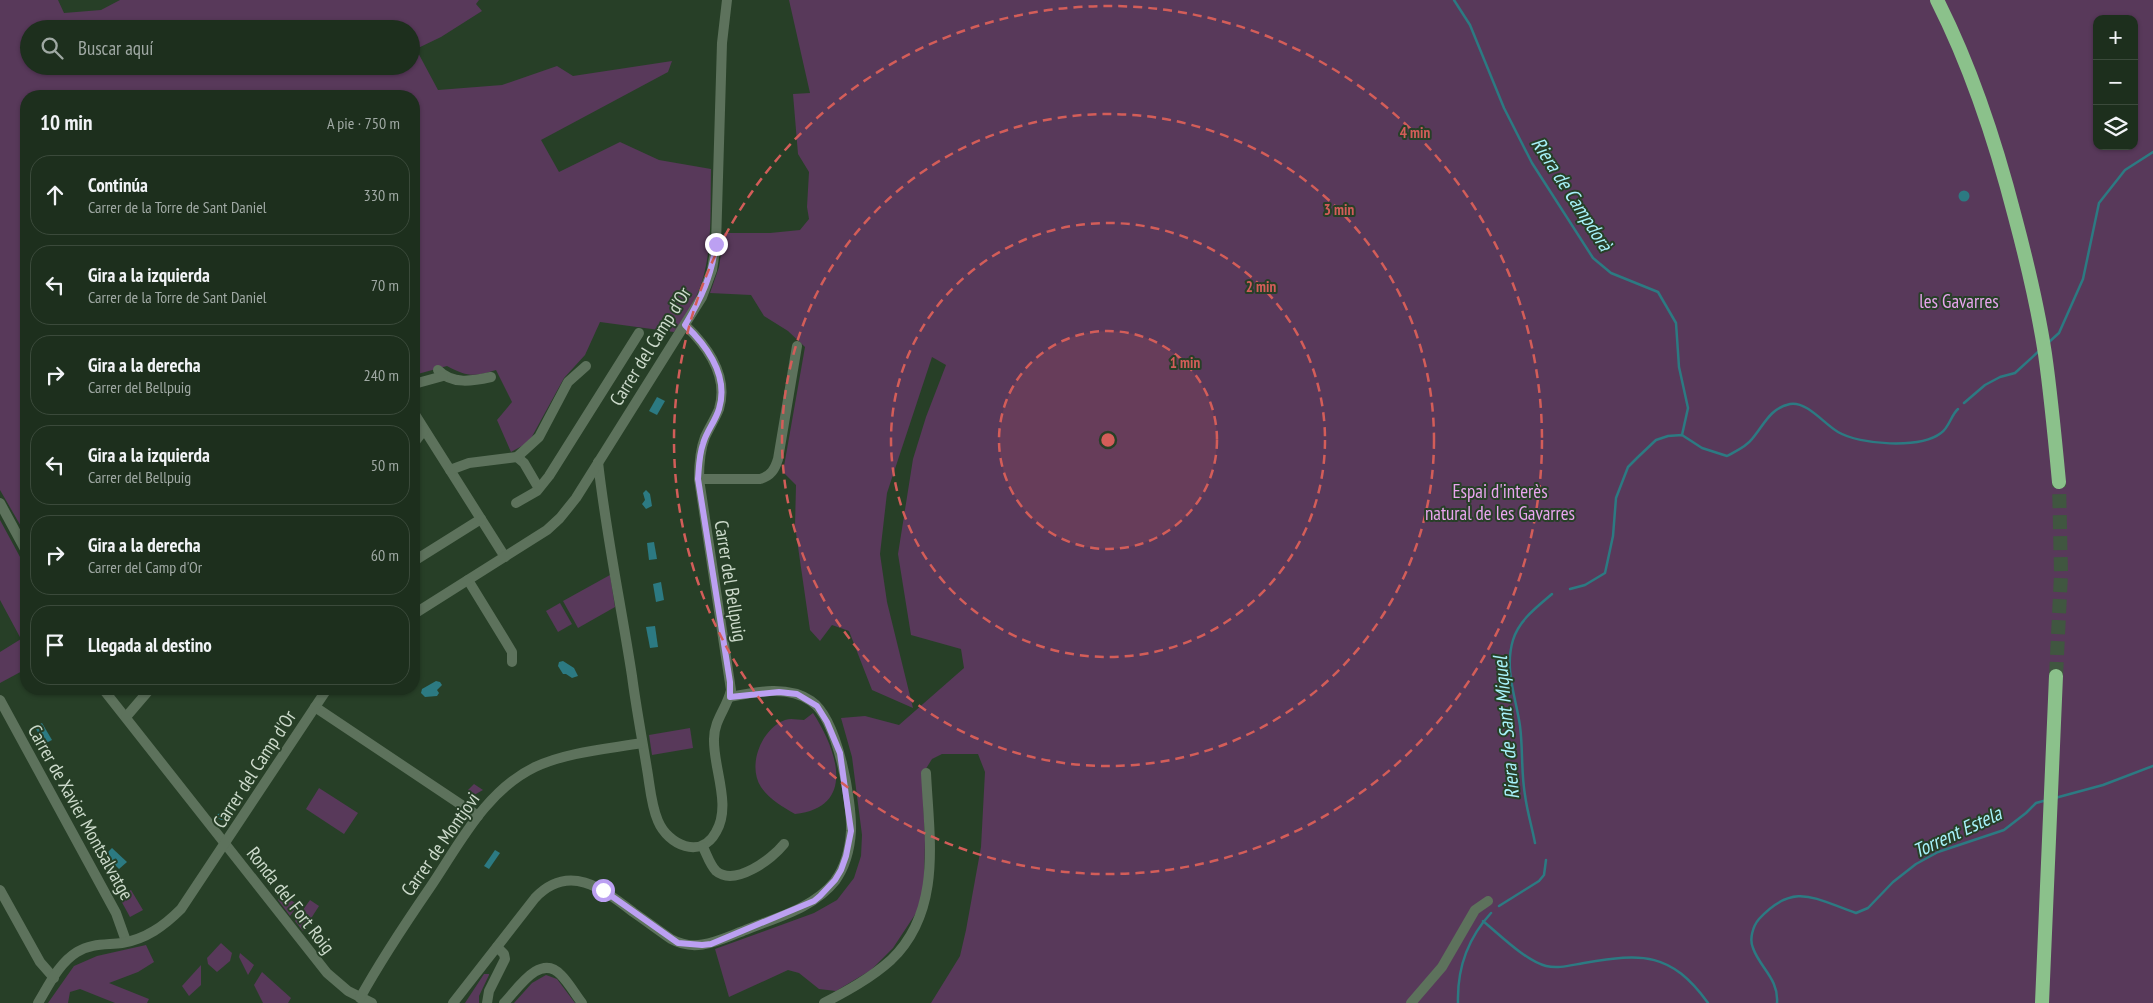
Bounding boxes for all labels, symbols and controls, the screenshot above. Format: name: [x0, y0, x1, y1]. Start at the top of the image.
map controls: [2093, 15, 2138, 150]
button: +: [2093, 15, 2138, 60]
search box: [20, 20, 420, 75]
icon: search: [38, 34, 66, 62]
text: Buscar aquí: [78, 36, 153, 60]
button: −: [2093, 60, 2138, 105]
button: layers: [2093, 105, 2138, 150]
text: 10 min: [40, 109, 92, 136]
text: A pie · 750 m: [327, 113, 400, 133]
text: 4 min: [1400, 123, 1430, 142]
water label: Riera de Campdorà: [1526, 132, 1619, 257]
text: Continúa: [88, 173, 148, 197]
icon: ahead: [41, 181, 69, 209]
text: 330 m: [364, 185, 399, 205]
text: Carrer de la Torre de Sant Daniel: [88, 197, 267, 217]
text: 3 min: [1324, 200, 1354, 219]
route end: [705, 233, 728, 256]
text: Gira a la izquierda: [88, 263, 210, 287]
icon: left: [41, 271, 69, 299]
text: 70 m: [371, 275, 399, 295]
text: 2 min: [1246, 277, 1276, 296]
street label: Carrer del Camp d'Or: [604, 282, 696, 410]
text: Carrer de la Torre de Sant Daniel: [88, 287, 267, 307]
park label: les Gavarres: [1919, 289, 1999, 313]
text: Gira a la derecha: [88, 353, 201, 377]
text: 1 min: [1170, 353, 1200, 372]
icon: right: [41, 361, 69, 389]
text: 240 m: [364, 365, 399, 385]
text: Carrer del Bellpuig: [88, 377, 191, 397]
centre of rings: [1099, 431, 1117, 449]
text: Gira a la izquierda: [88, 443, 210, 467]
icon: left: [41, 451, 69, 479]
text: 50 m: [371, 455, 399, 475]
text: Carrer del Bellpuig: [88, 467, 191, 487]
park label: Espai d'interès natural de les Gavarres: [1425, 479, 1575, 525]
street label: Carrer del Bellpuig: [710, 519, 752, 643]
text: Gira a la derecha: [88, 533, 201, 557]
icon: right: [41, 541, 69, 569]
text: 60 m: [371, 545, 399, 565]
text: Carrer del Camp d'Or: [88, 557, 202, 577]
icon: arrive: [41, 631, 69, 659]
text: Llegada al destino: [88, 633, 212, 657]
water label: Riera de Sant Miquel: [1487, 653, 1525, 801]
street label: Carrer del Camp d'Or: [207, 705, 301, 832]
street label: Carrer de Xavier Montsalvatge: [23, 720, 139, 904]
street label: Carrer de Montjovi: [395, 788, 485, 900]
water label: Torrent Estela: [1909, 800, 2006, 864]
street label: Ronda del Fort Roig: [242, 842, 340, 958]
route start: [592, 879, 615, 902]

